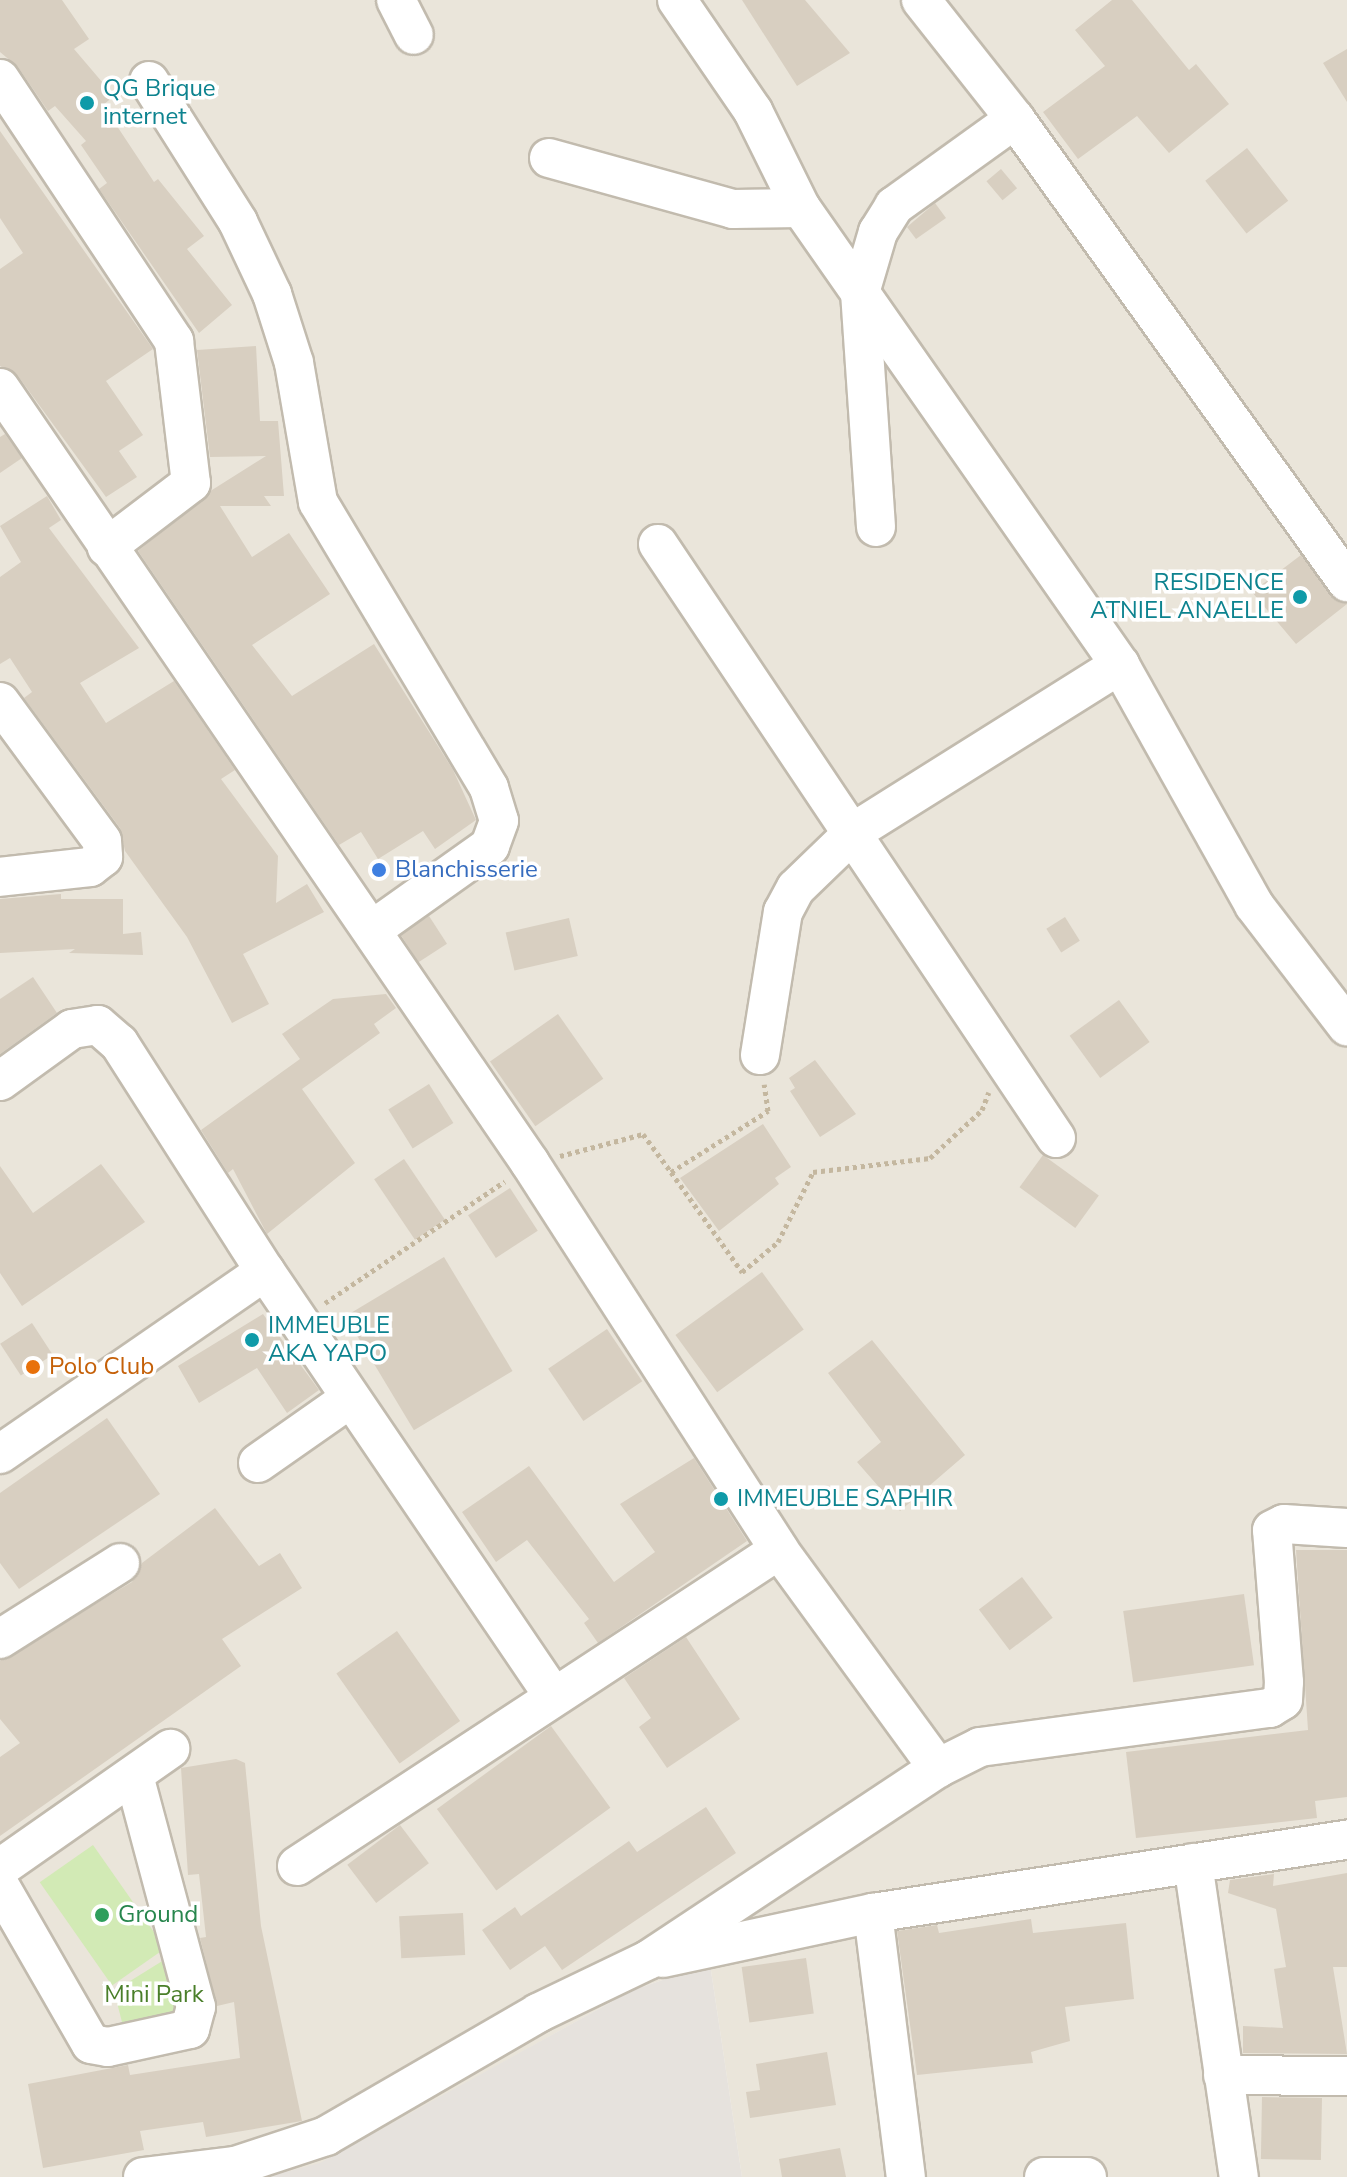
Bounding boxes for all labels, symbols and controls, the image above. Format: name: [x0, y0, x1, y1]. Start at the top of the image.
place label: QG Brique internet: [103, 75, 216, 131]
marker: QG Brique internet: [78, 94, 96, 112]
place label: RESIDENCE ATNIEL ANAELLE: [1090, 569, 1284, 625]
marker: RESIDENCE ATNIEL ANAELLE: [1291, 588, 1309, 606]
place label: Blanchisserie: [395, 856, 538, 884]
marker: Blanchisserie: [370, 861, 388, 879]
place label: IMMEUBLE AKA YAPO: [268, 1312, 390, 1368]
marker: IMMEUBLE AKA YAPO: [243, 1331, 261, 1349]
place label: Polo Club: [49, 1353, 154, 1381]
marker: Polo Club: [24, 1358, 42, 1376]
place label: IMMEUBLE SAPHIR: [737, 1485, 953, 1513]
marker: IMMEUBLE SAPHIR: [712, 1490, 730, 1508]
place label: Ground: [118, 1901, 198, 1929]
marker: Ground: [93, 1906, 111, 1924]
park label: Mini Park: [104, 1981, 204, 2009]

